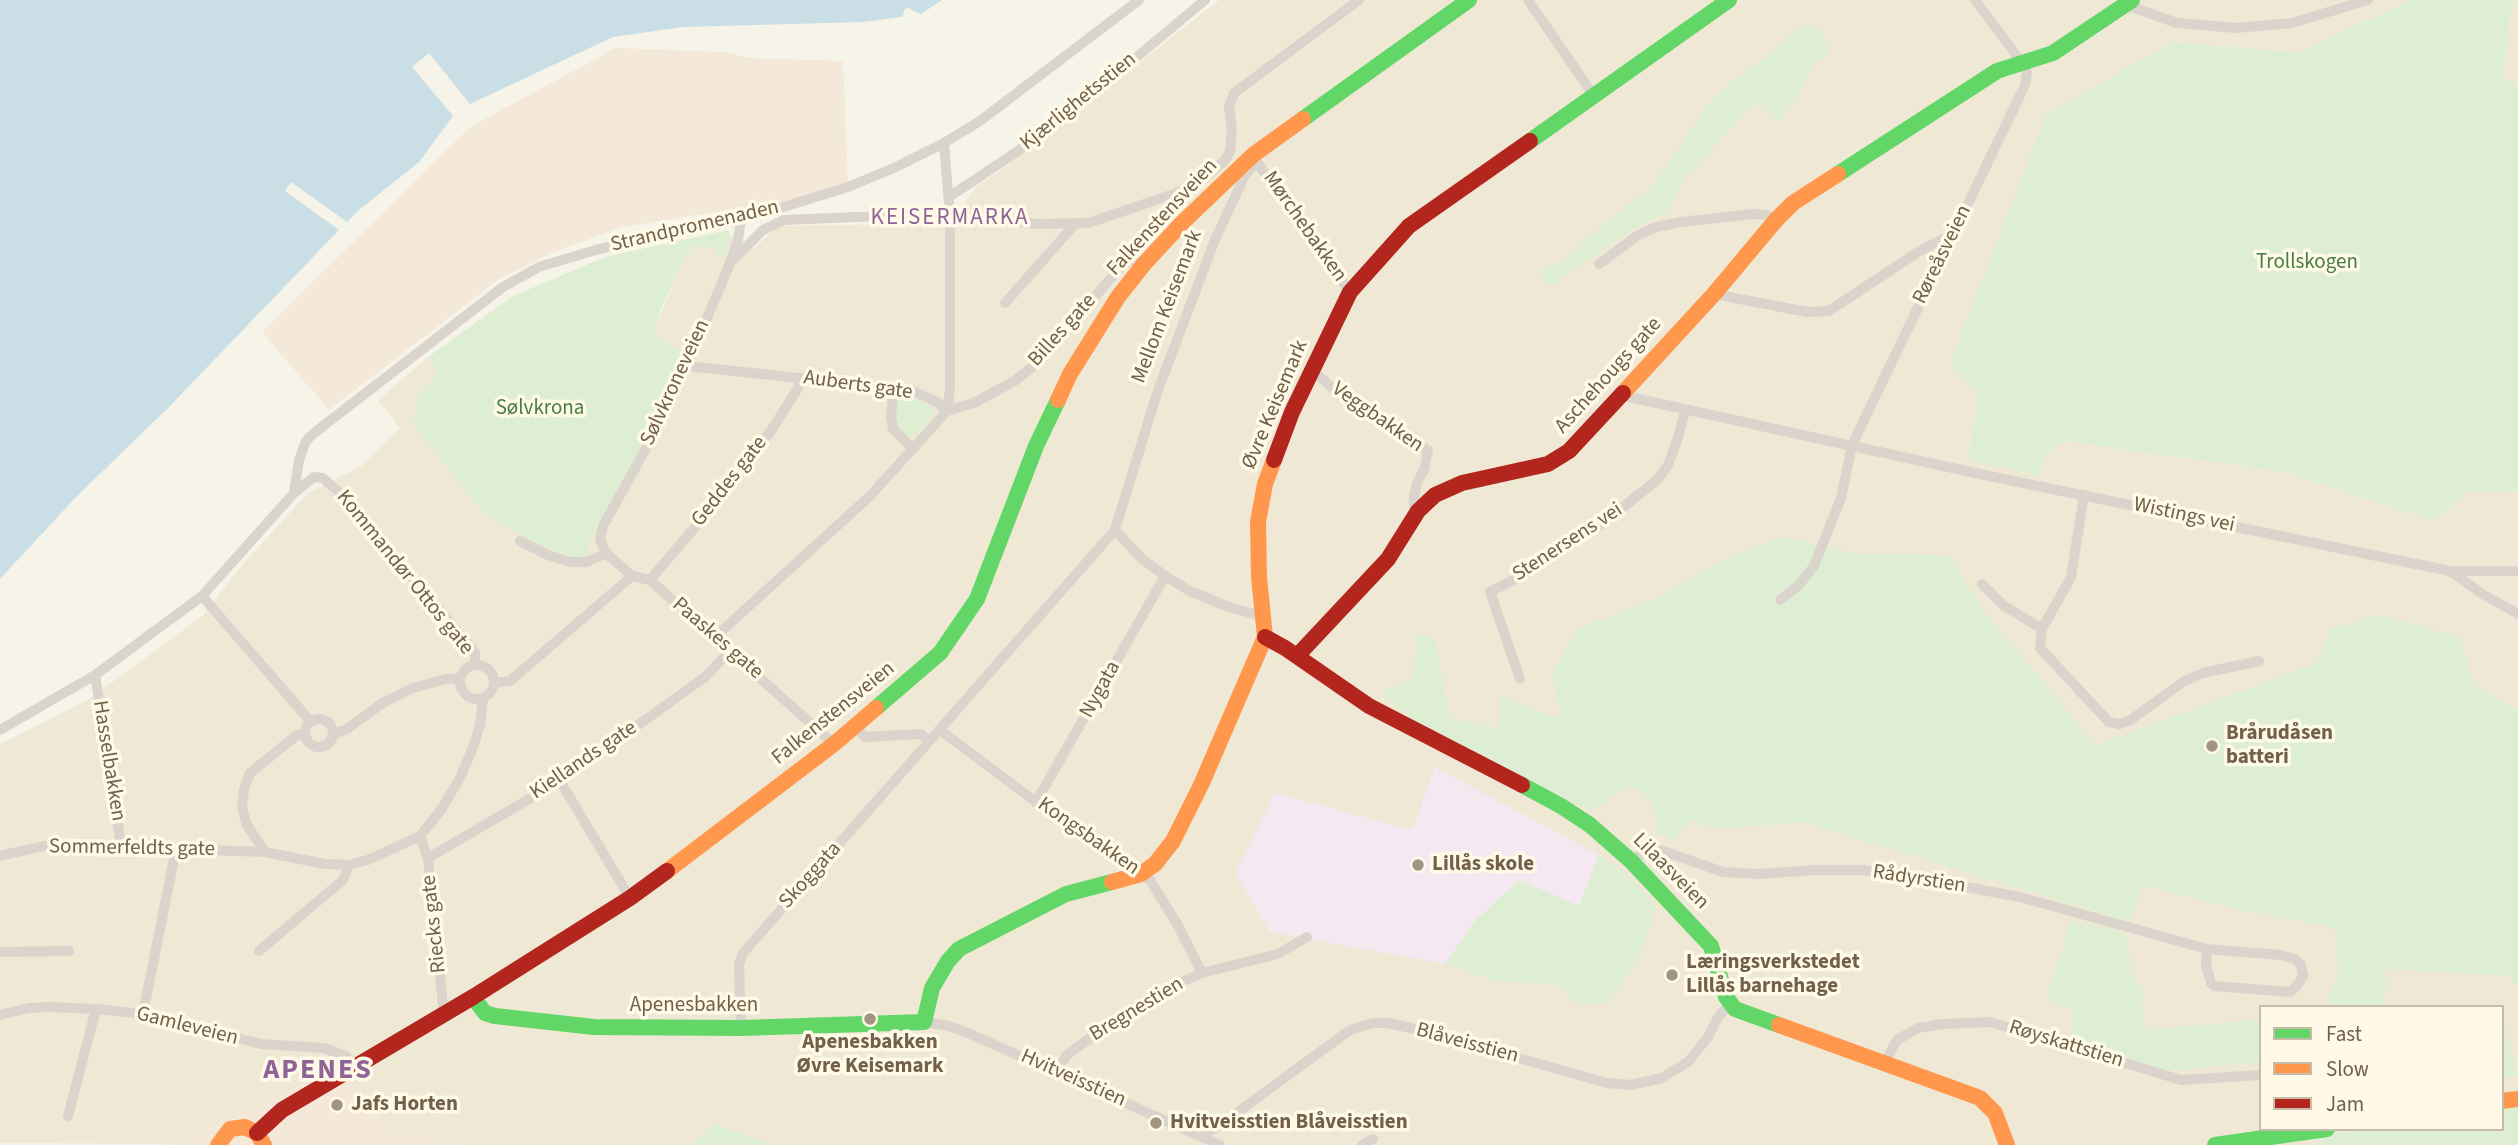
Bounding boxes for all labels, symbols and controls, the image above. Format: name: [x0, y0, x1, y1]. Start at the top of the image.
street label: Kjærlighetsstien: [1016, 48, 1142, 156]
street label: Falkenstensveien: [1102, 154, 1224, 282]
street label: Mørchebakken: [1257, 167, 1351, 287]
street label: Strandpromenaden: [608, 195, 782, 259]
street label: Røreåsveien: [1908, 201, 1978, 309]
district label: KEISERMARKA: [872, 205, 1028, 233]
street label: Mellom Keisemark: [1127, 227, 1209, 387]
park label: Trollskogen: [2256, 250, 2358, 276]
street label: Billes gate: [1024, 289, 1102, 373]
street label: Aschehougs gate: [1550, 313, 1668, 439]
street label: Sølvkroneveien: [636, 316, 716, 450]
street label: Øvre Keisemark: [1237, 337, 1315, 473]
street label: Auberts gate: [802, 366, 914, 406]
street label: Veggbakken: [1326, 377, 1428, 459]
park label: Sølvkrona: [496, 396, 584, 422]
street label: Geddes gate: [687, 432, 773, 532]
street label: Kommandør Ottos gate: [330, 486, 478, 660]
street label: Wistings vei: [2131, 493, 2237, 539]
street label: Stenersens vei: [1508, 498, 1628, 588]
street label: Paaskes gate: [666, 593, 768, 685]
street label: Falkenstensveien: [768, 657, 900, 771]
street label: Nygata: [1075, 657, 1127, 723]
street label: Hasselbakken: [86, 699, 130, 823]
street label: Kiellands gate: [526, 716, 642, 806]
place label: Brårudåsen batteri: [2226, 721, 2333, 771]
marker: Brårudåsen batteri: [2204, 738, 2220, 754]
street label: Kongsbakken: [1032, 793, 1144, 881]
street label: Lilaasveien: [1626, 828, 1714, 916]
street label: Sommerfeldts gate: [49, 835, 215, 863]
street label: Skoggata: [775, 837, 847, 915]
place label: Lillås skole: [1432, 852, 1534, 878]
marker: Lillås skole: [1410, 857, 1426, 873]
street label: Rådyrstien: [1871, 860, 1967, 900]
street label: Riecks gate: [417, 874, 453, 974]
place label: Læringsverkstedet Lillås barnehage: [1686, 950, 1860, 1000]
marker: Læringsverkstedet Lillås barnehage: [1664, 967, 1680, 983]
street label: Bregnestien: [1086, 972, 1188, 1048]
street label: Apenesbakken: [630, 993, 758, 1019]
street label: Gamleveien: [133, 1002, 241, 1052]
legend: [2259, 1005, 2504, 1131]
marker: Apenesbakken Øvre Keisemark: [862, 1011, 878, 1027]
street label: Røyskattstien: [2006, 1016, 2126, 1074]
street label: Blåveisstien: [1413, 1018, 1521, 1070]
text: Fast: [2326, 1019, 2362, 1049]
place label: Apenesbakken Øvre Keisemark: [797, 1030, 943, 1080]
street label: Hvitveisstien: [1017, 1045, 1129, 1113]
text: Slow: [2326, 1054, 2369, 1084]
district label: APENES: [264, 1055, 372, 1089]
text: Jam: [2326, 1089, 2364, 1119]
place label: Jafs Horten: [351, 1092, 458, 1118]
marker: Jafs Horten: [329, 1097, 345, 1113]
place label: Hvitveisstien Blåveisstien: [1170, 1110, 1408, 1136]
marker: Hvitveisstien Blåveisstien: [1148, 1115, 1164, 1131]

